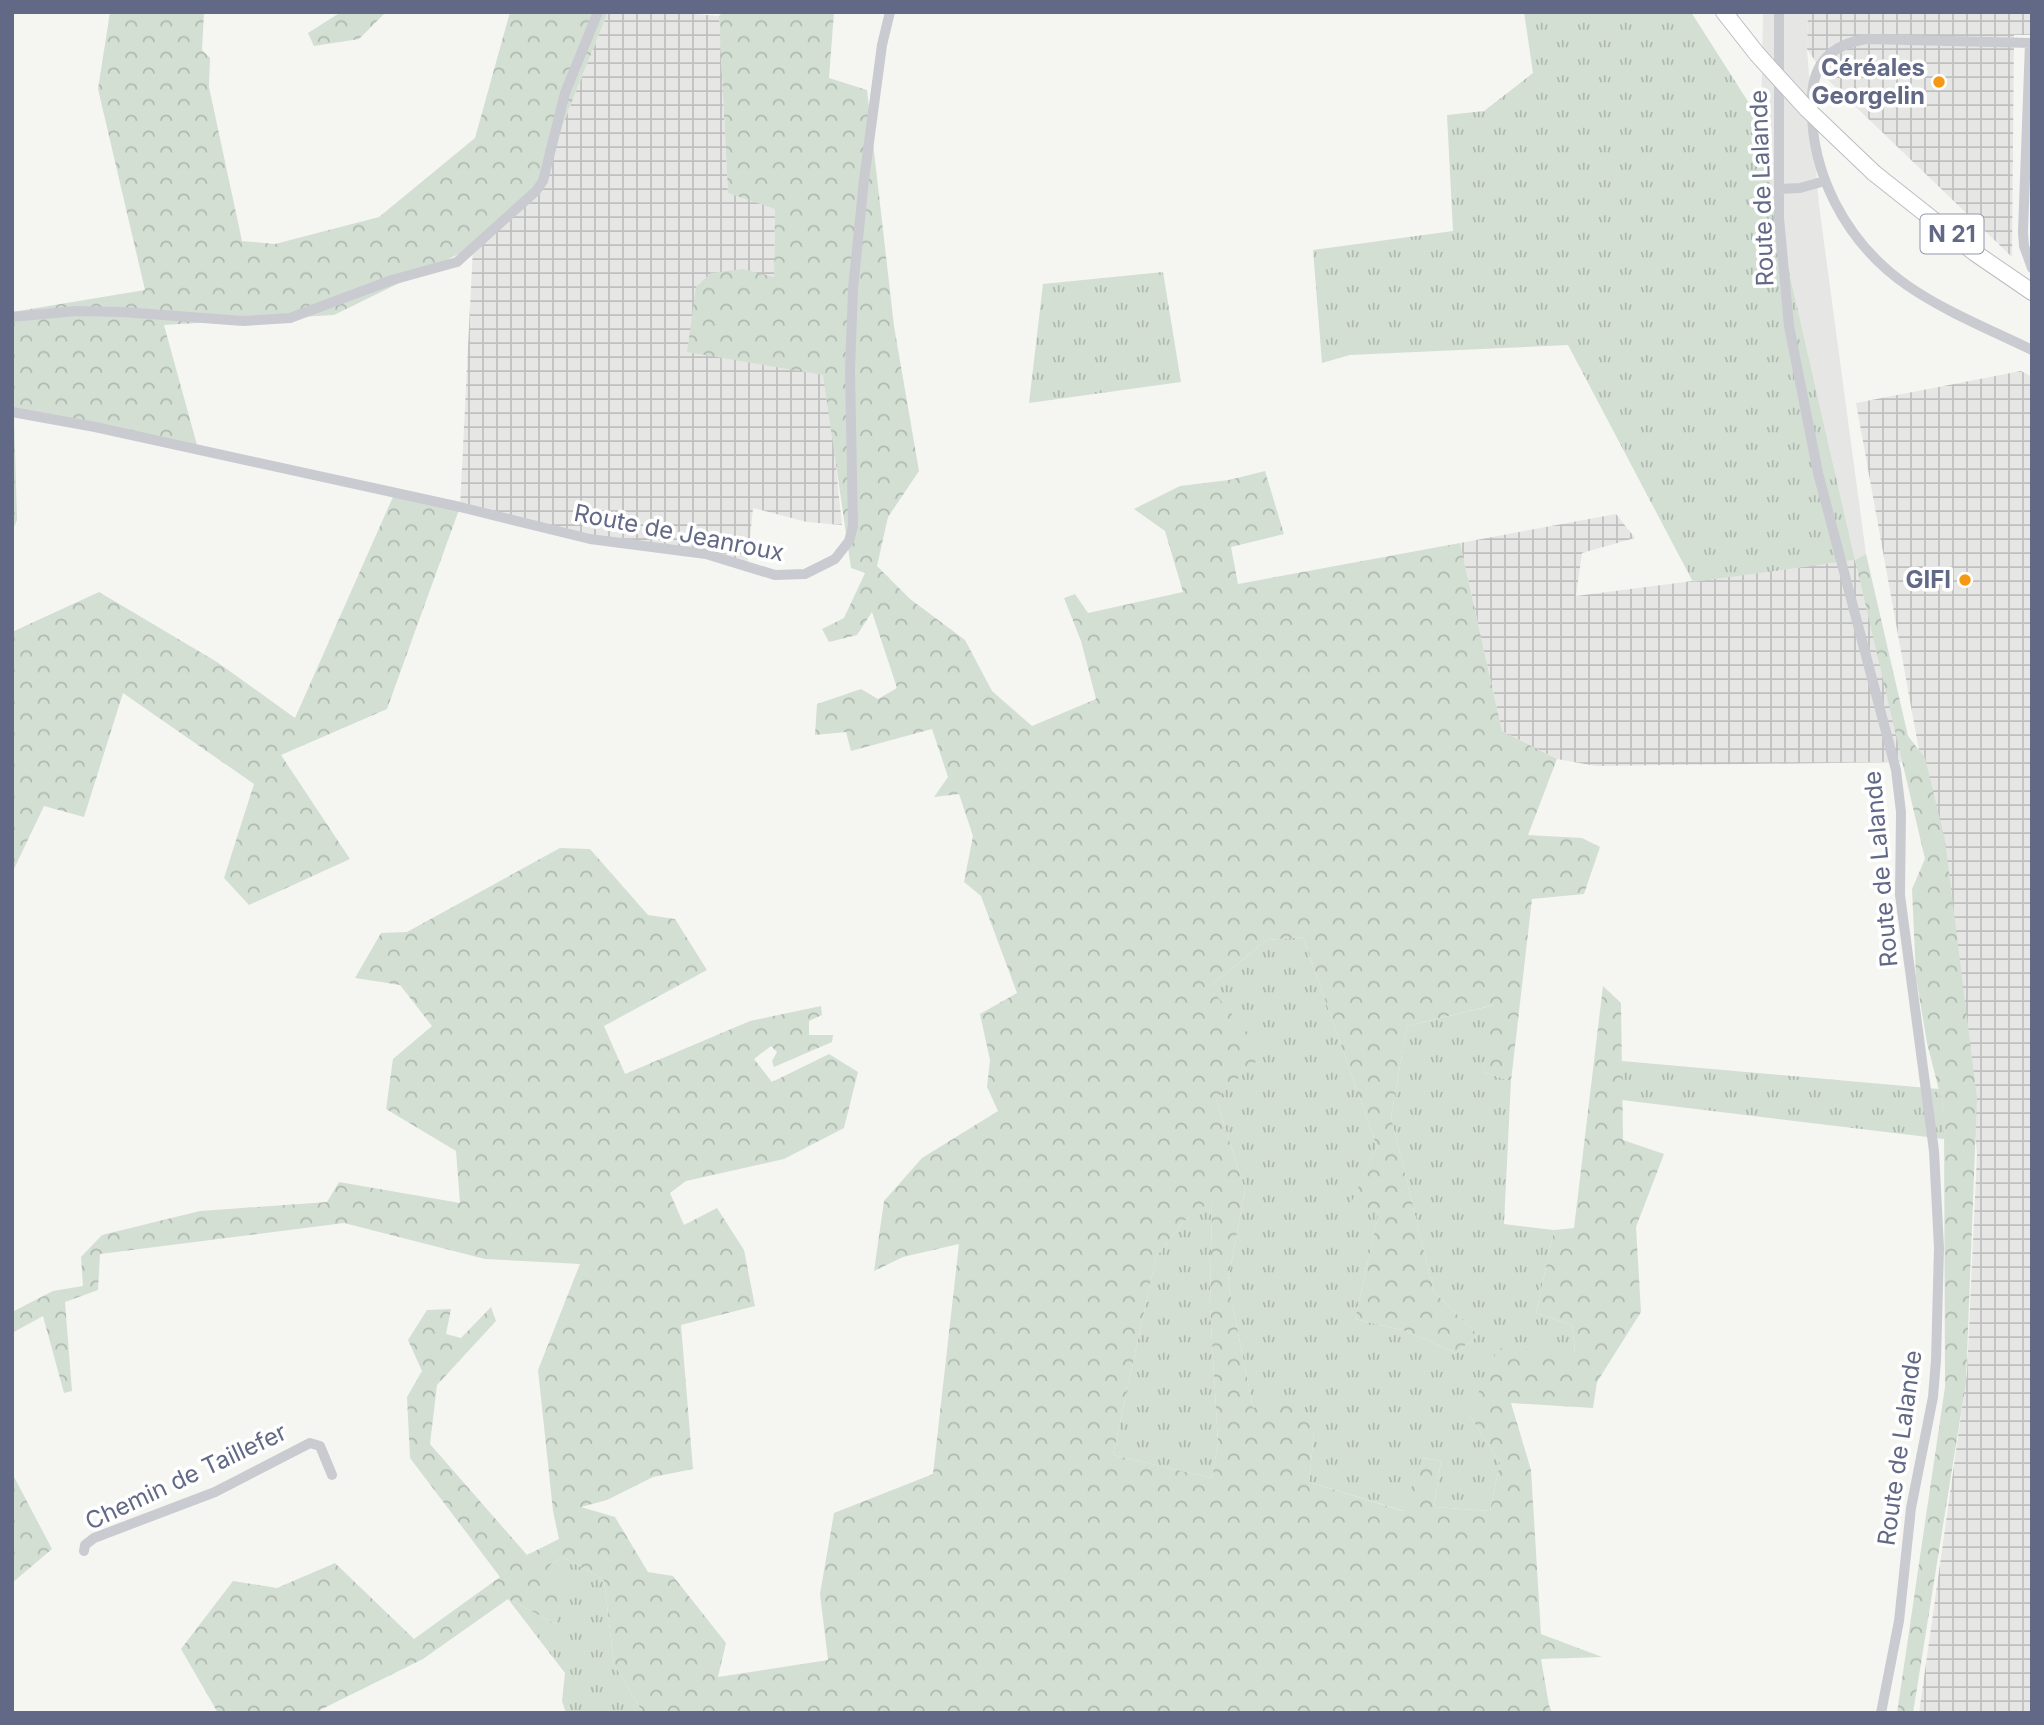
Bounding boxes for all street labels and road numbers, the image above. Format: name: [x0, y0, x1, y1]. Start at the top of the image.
street label: Route de Lalande: [1744, 89, 1779, 287]
road number: N 21: [1920, 215, 1983, 254]
street label: Route de Jeanroux: [572, 498, 787, 567]
street label: Route de Lalande: [1857, 770, 1904, 968]
street label: Route de Lalande: [1871, 1349, 1928, 1547]
street label: Chemin de Taillefer: [81, 1417, 291, 1536]

